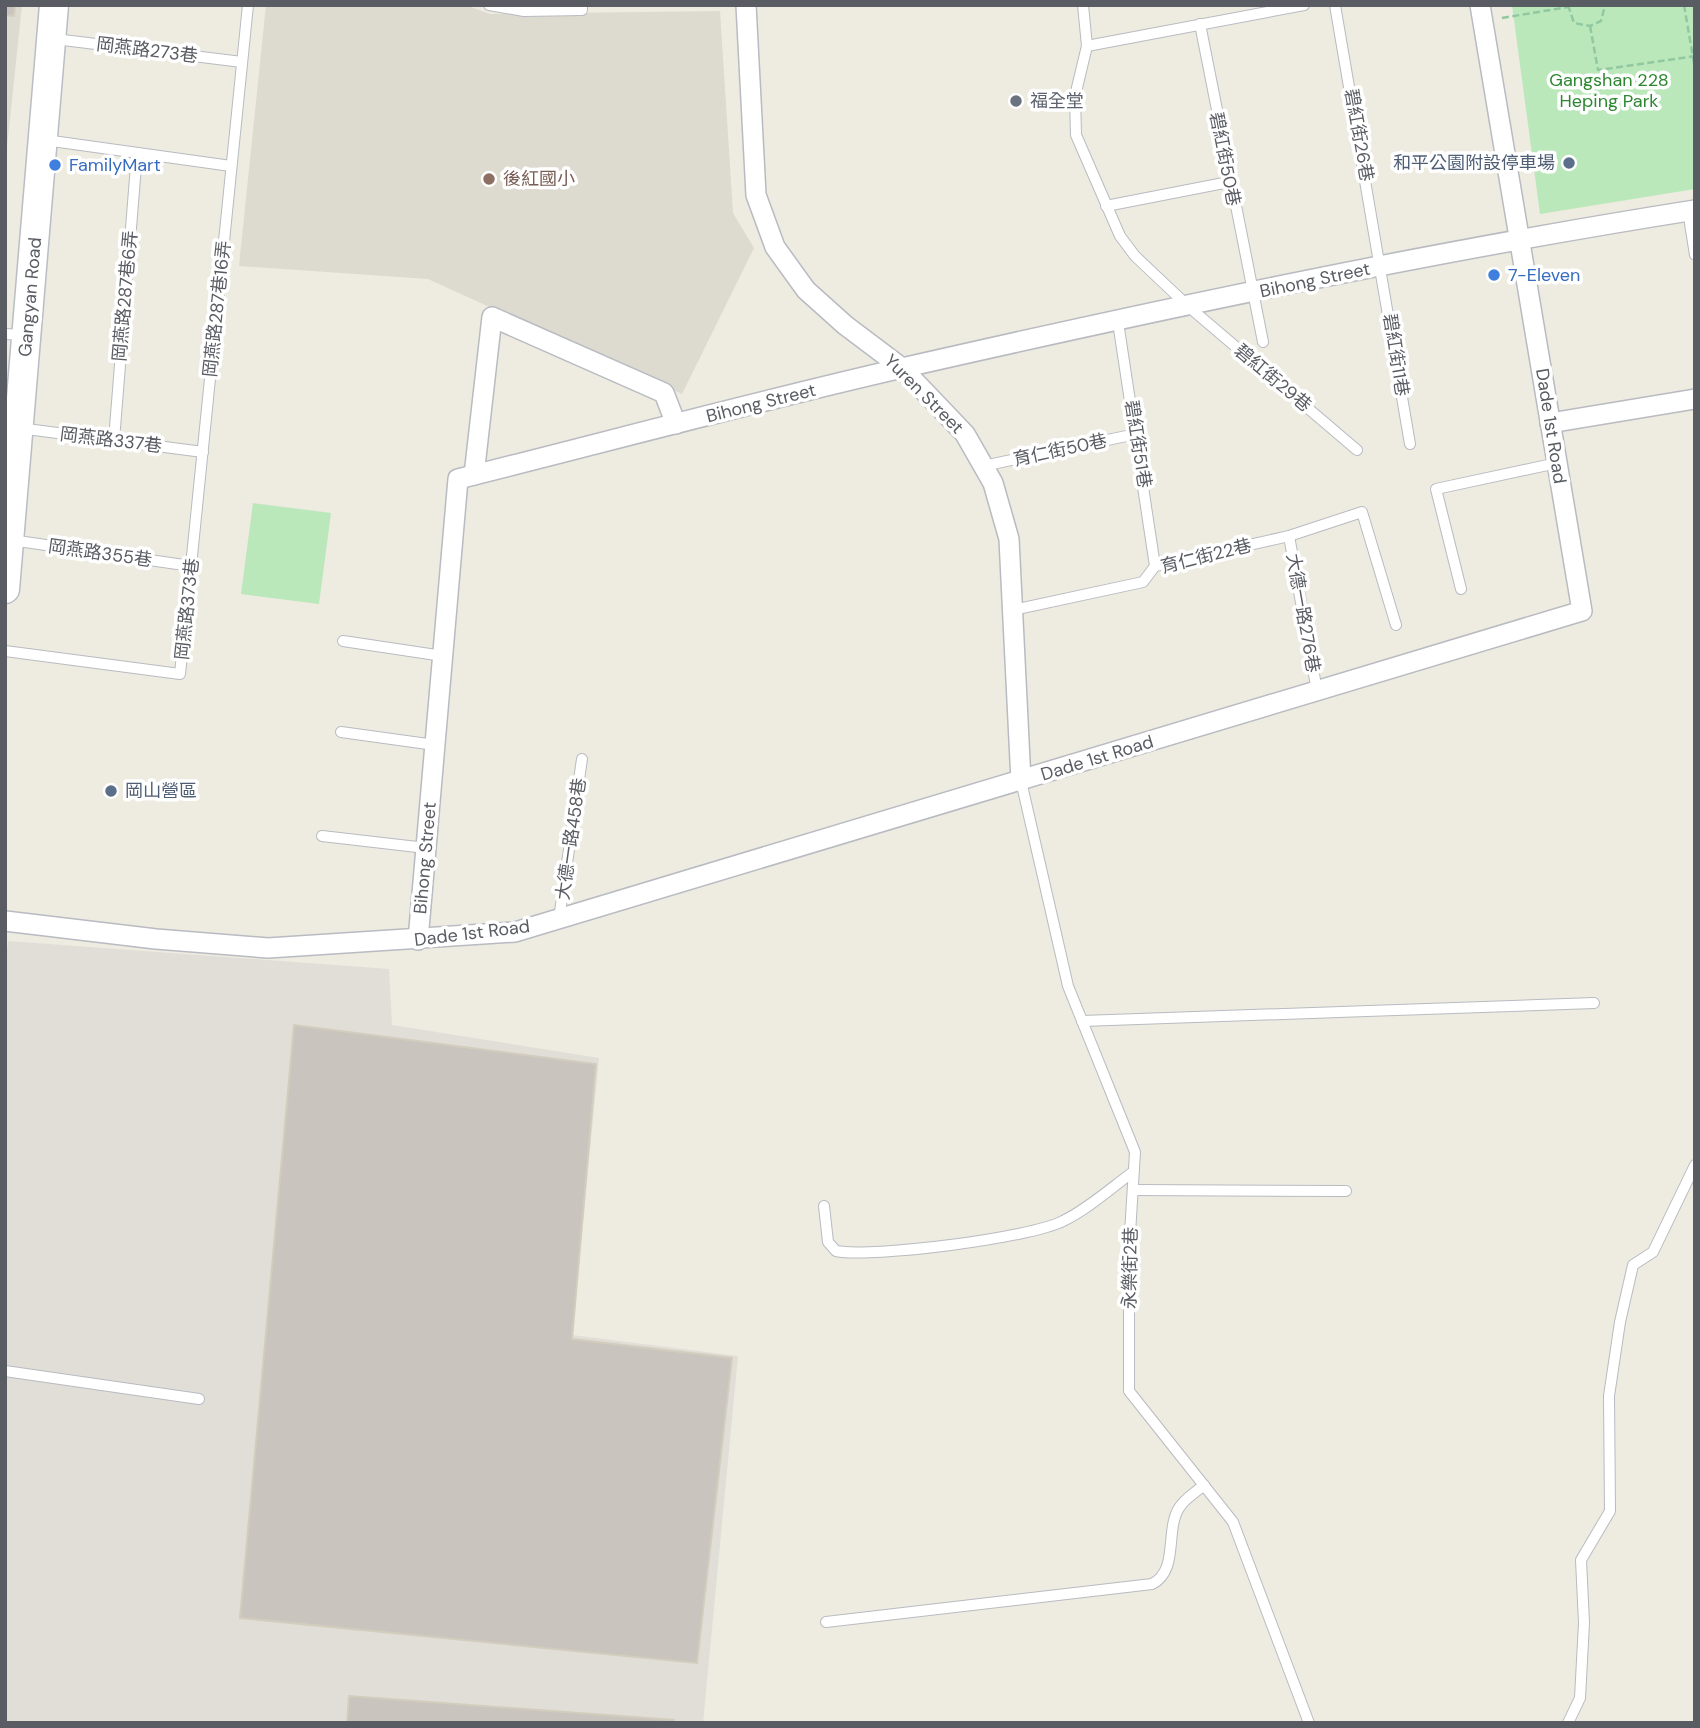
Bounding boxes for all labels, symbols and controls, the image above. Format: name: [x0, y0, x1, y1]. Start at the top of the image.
street label: 岡燕路273巷: [95, 32, 199, 68]
park label: Gangshan 228 Heping Park: [1549, 68, 1669, 113]
street label: 碧紅街26巷: [1339, 87, 1379, 183]
place label: 福全堂: [1030, 89, 1084, 113]
marker: 福全堂: [1008, 93, 1024, 109]
street label: 碧紅街50巷: [1204, 110, 1246, 208]
place label: 和平公園附設停車場: [1393, 151, 1555, 175]
place label: FamilyMart: [69, 153, 161, 177]
marker: 和平公園附設停車場: [1561, 155, 1577, 171]
marker: FamilyMart: [47, 157, 63, 173]
place label: 後紅國小: [503, 167, 575, 191]
marker: 後紅國小: [481, 171, 497, 187]
street label: 岡燕路287巷6弄: [107, 229, 143, 363]
street label: Gangyan Road: [13, 236, 47, 358]
street label: 岡燕路287巷16弄: [198, 240, 236, 378]
street label: Bihong Street: [1258, 257, 1372, 303]
place label: 7-Eleven: [1508, 263, 1580, 287]
marker: 7-Eleven: [1486, 267, 1502, 283]
street label: 碧紅街11巷: [1378, 312, 1414, 398]
street label: 碧紅街29巷: [1229, 339, 1317, 417]
street label: Yuren Street: [879, 349, 969, 439]
street label: Dade 1st Road: [1530, 367, 1572, 485]
street label: Bihong Street: [704, 378, 818, 428]
street label: 碧紅街51巷: [1119, 398, 1157, 490]
street label: 岡燕路337巷: [59, 422, 163, 458]
street label: 育仁街50巷: [1011, 428, 1109, 472]
street label: 育仁街22巷: [1158, 533, 1254, 579]
street label: 岡燕路355巷: [47, 534, 153, 572]
street label: 大德一路276巷: [1281, 552, 1325, 674]
street label: 岡燕路373巷: [170, 557, 204, 661]
street label: Dade 1st Road: [1038, 729, 1156, 787]
street label: 大德一路458巷: [551, 776, 591, 902]
place label: 岡山營區: [125, 779, 197, 803]
marker: 岡山營區: [103, 783, 119, 799]
street label: Bihong Street: [408, 801, 442, 915]
street label: Dade 1st Road: [413, 914, 531, 952]
street label: 永樂街2巷: [1117, 1227, 1143, 1309]

